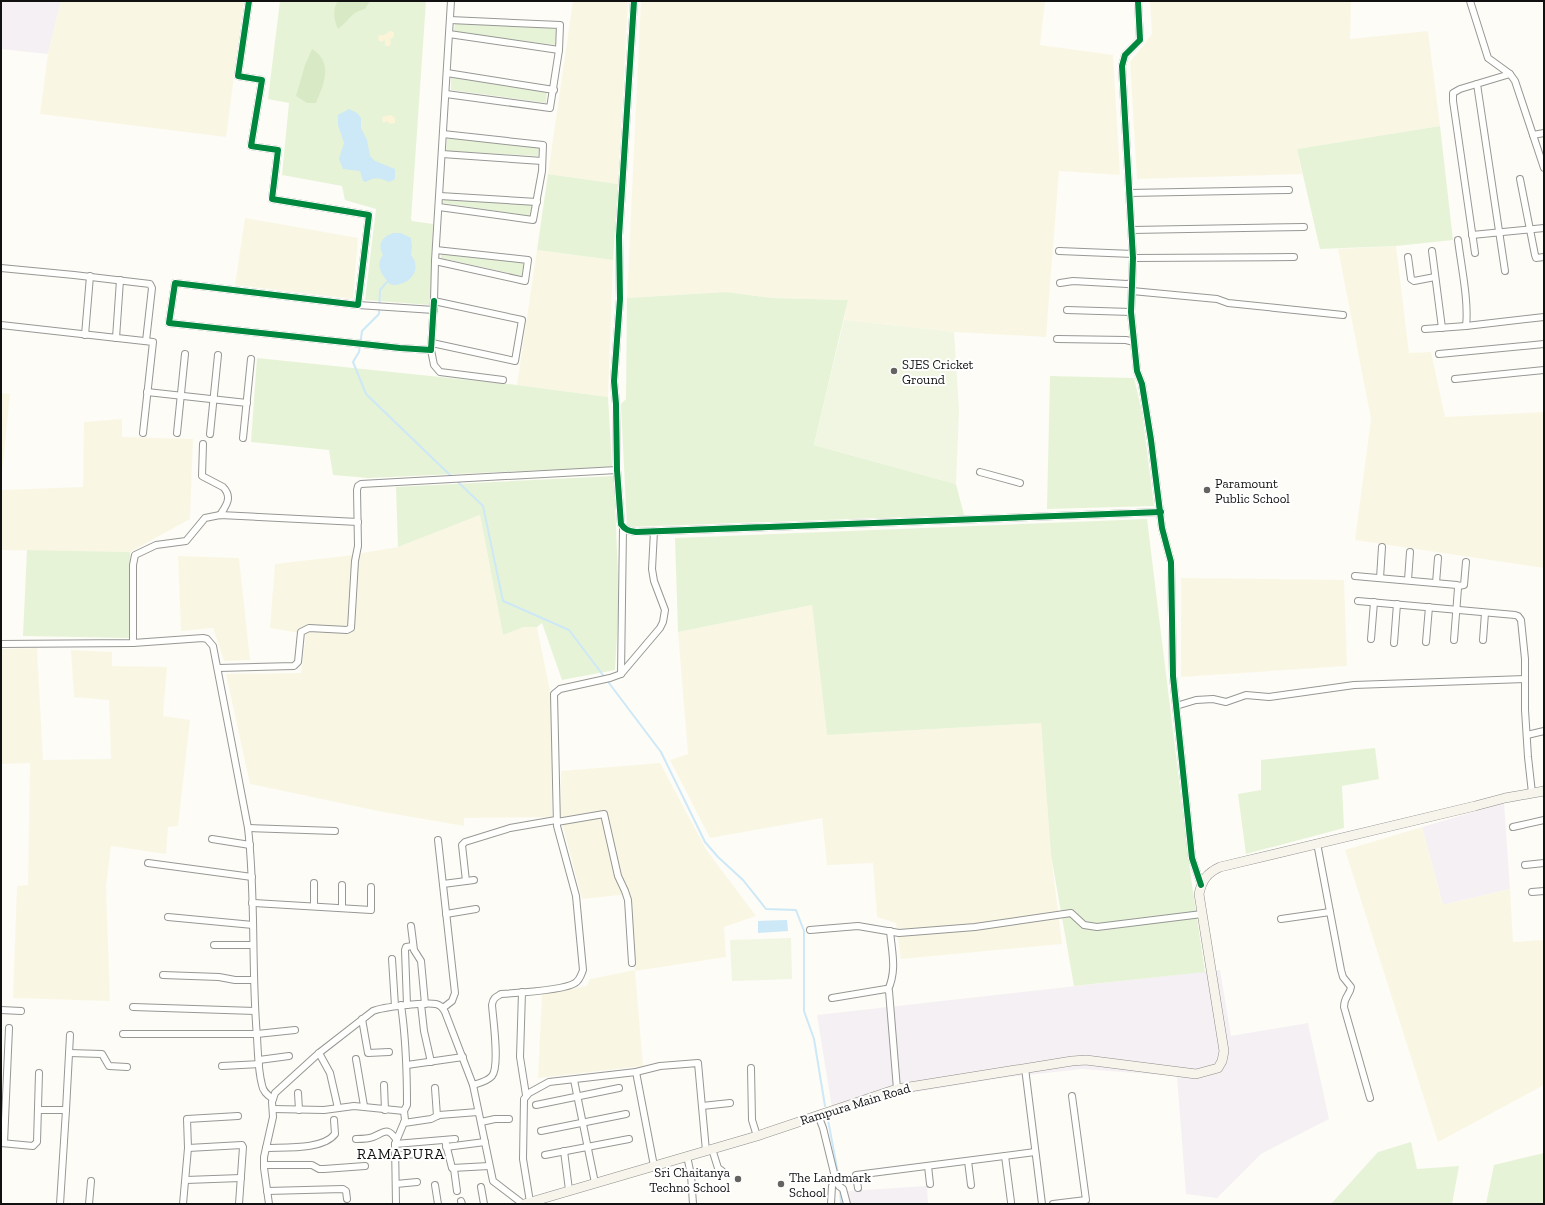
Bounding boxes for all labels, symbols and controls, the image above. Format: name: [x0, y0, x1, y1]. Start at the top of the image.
place label: SJES Cricket Ground: [902, 357, 974, 387]
marker: SJES Cricket Ground: [889, 366, 899, 376]
place label: Paramount Public School: [1215, 476, 1290, 506]
marker: Paramount Public School: [1202, 485, 1212, 495]
street label: Rampura Main Road: [798, 1080, 912, 1128]
district label: RAMAPURA: [357, 1145, 445, 1163]
place label: Sri Chaitanya Techno School: [649, 1165, 731, 1195]
place label: The Landmark School: [789, 1170, 871, 1200]
marker: Sri Chaitanya Techno School: [733, 1174, 743, 1184]
marker: The Landmark School: [776, 1179, 786, 1189]

